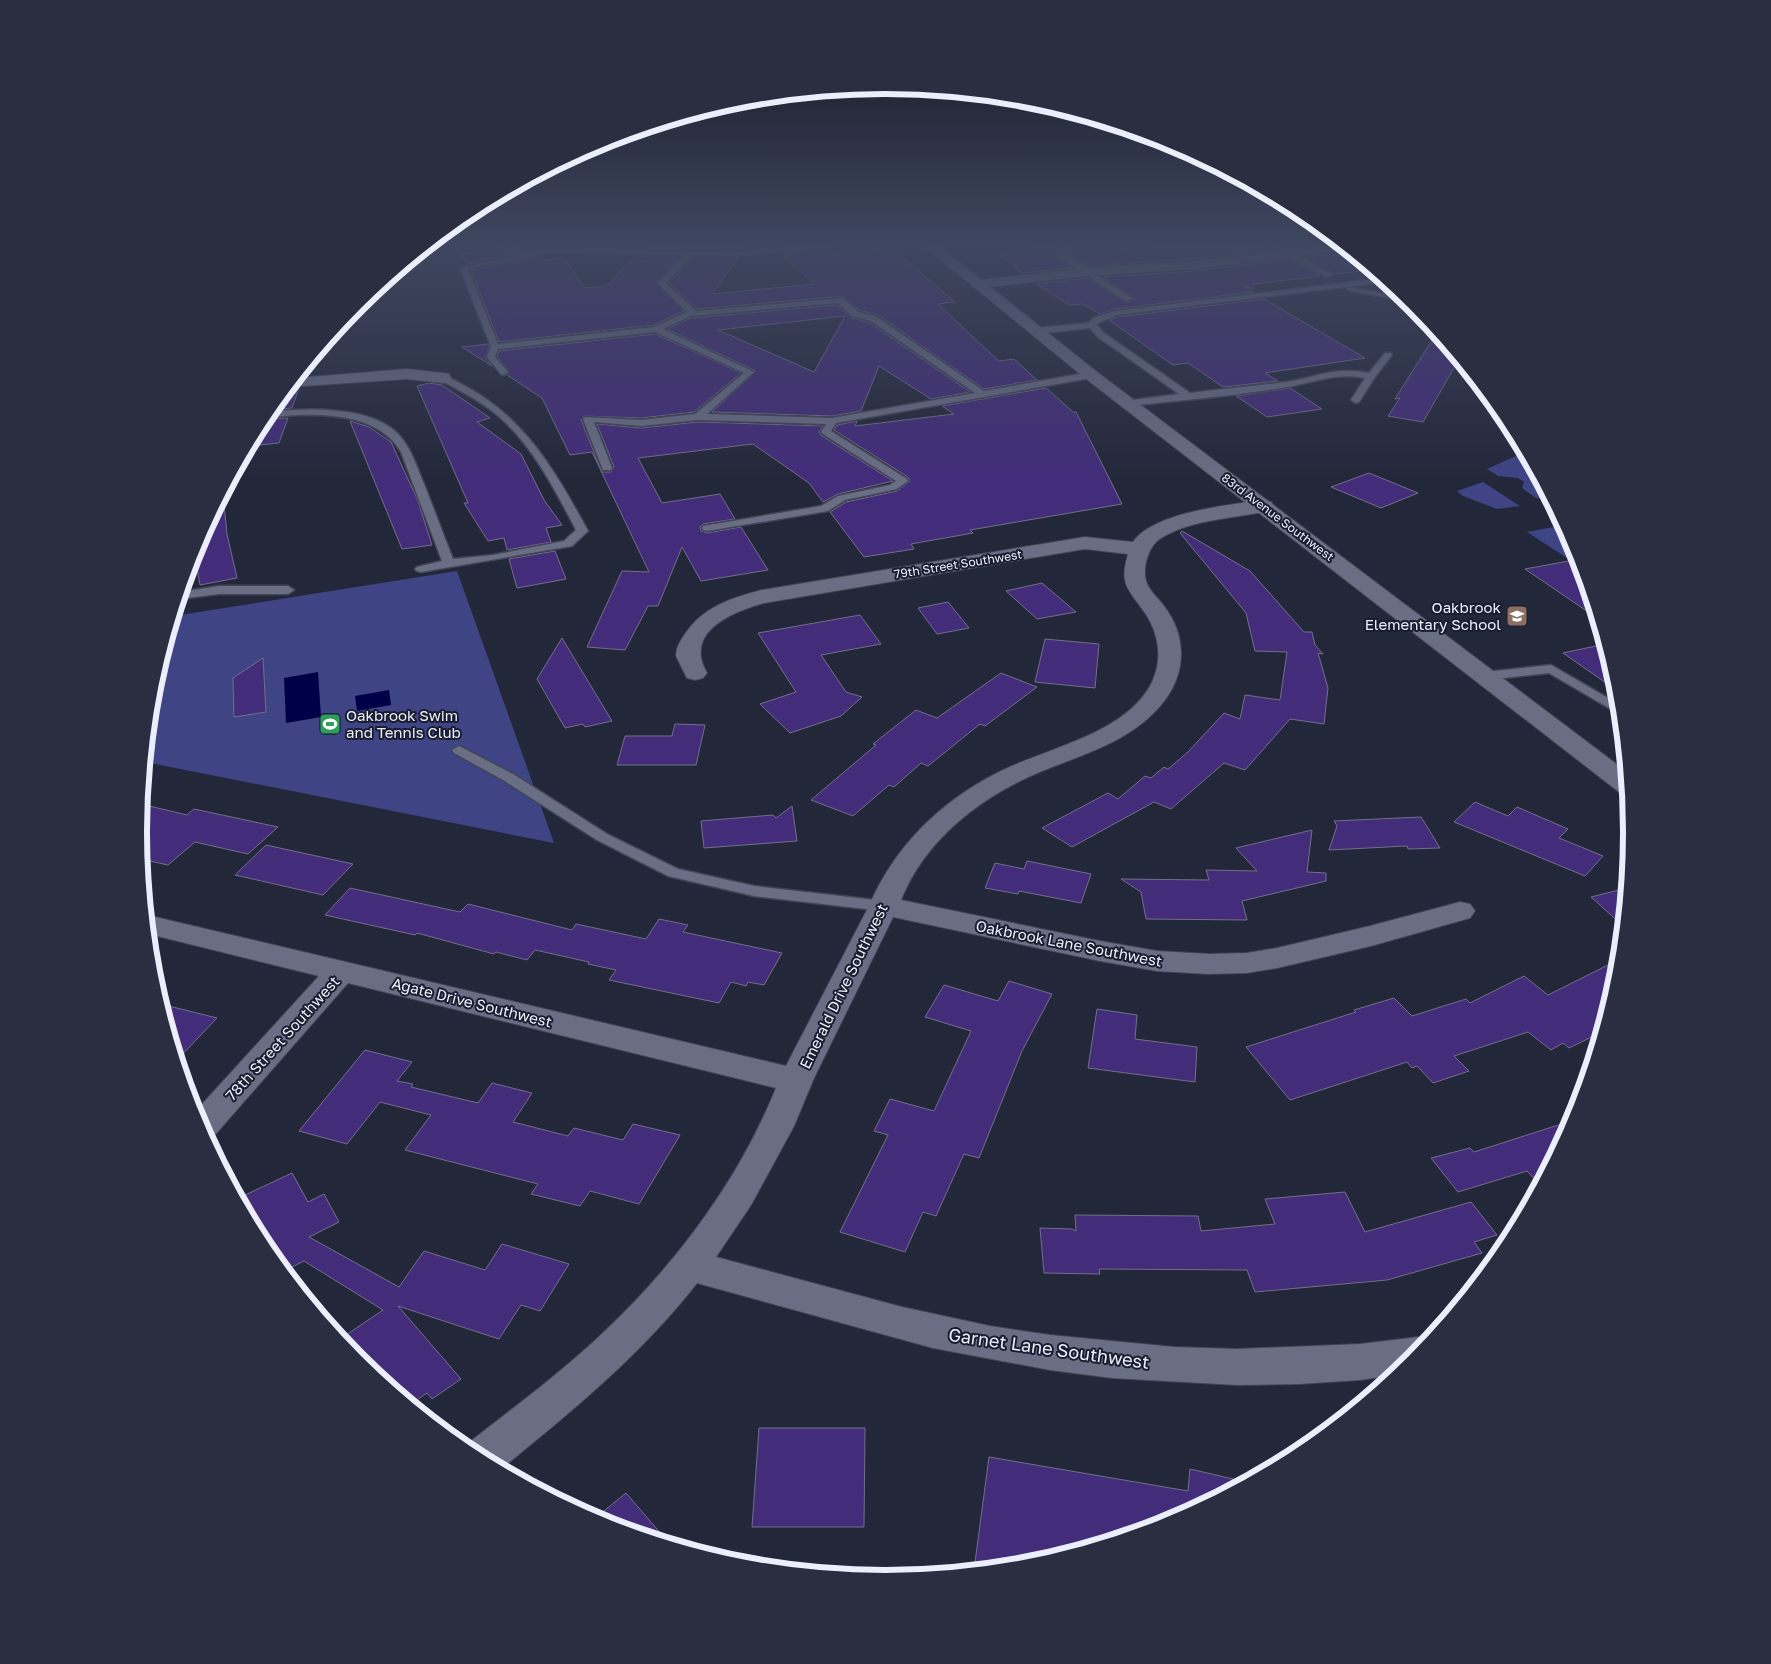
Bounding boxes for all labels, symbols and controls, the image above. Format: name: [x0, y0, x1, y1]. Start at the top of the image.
street label: 83rd Avenue Southwest: [1219, 470, 1337, 564]
street label: 79th Street Southwest: [893, 546, 1023, 582]
place label: Oakbrook Elementary School: [1365, 598, 1502, 633]
school or university icon: Oakbrook Elementary School: [1505, 604, 1529, 628]
place label: Oakbrook Swim and Tennis Club: [346, 706, 461, 741]
sports icon: Oakbrook Swim and Tennis Club: [318, 712, 342, 736]
street label: Emerald Drive Southwest: [795, 901, 891, 1071]
street label: Oakbrook Lane Southwest: [974, 916, 1164, 970]
street label: 78th Street Southwest: [221, 972, 343, 1104]
street label: Agate Drive Southwest: [390, 973, 554, 1031]
street label: Garnet Lane Southwest: [947, 1323, 1151, 1373]

